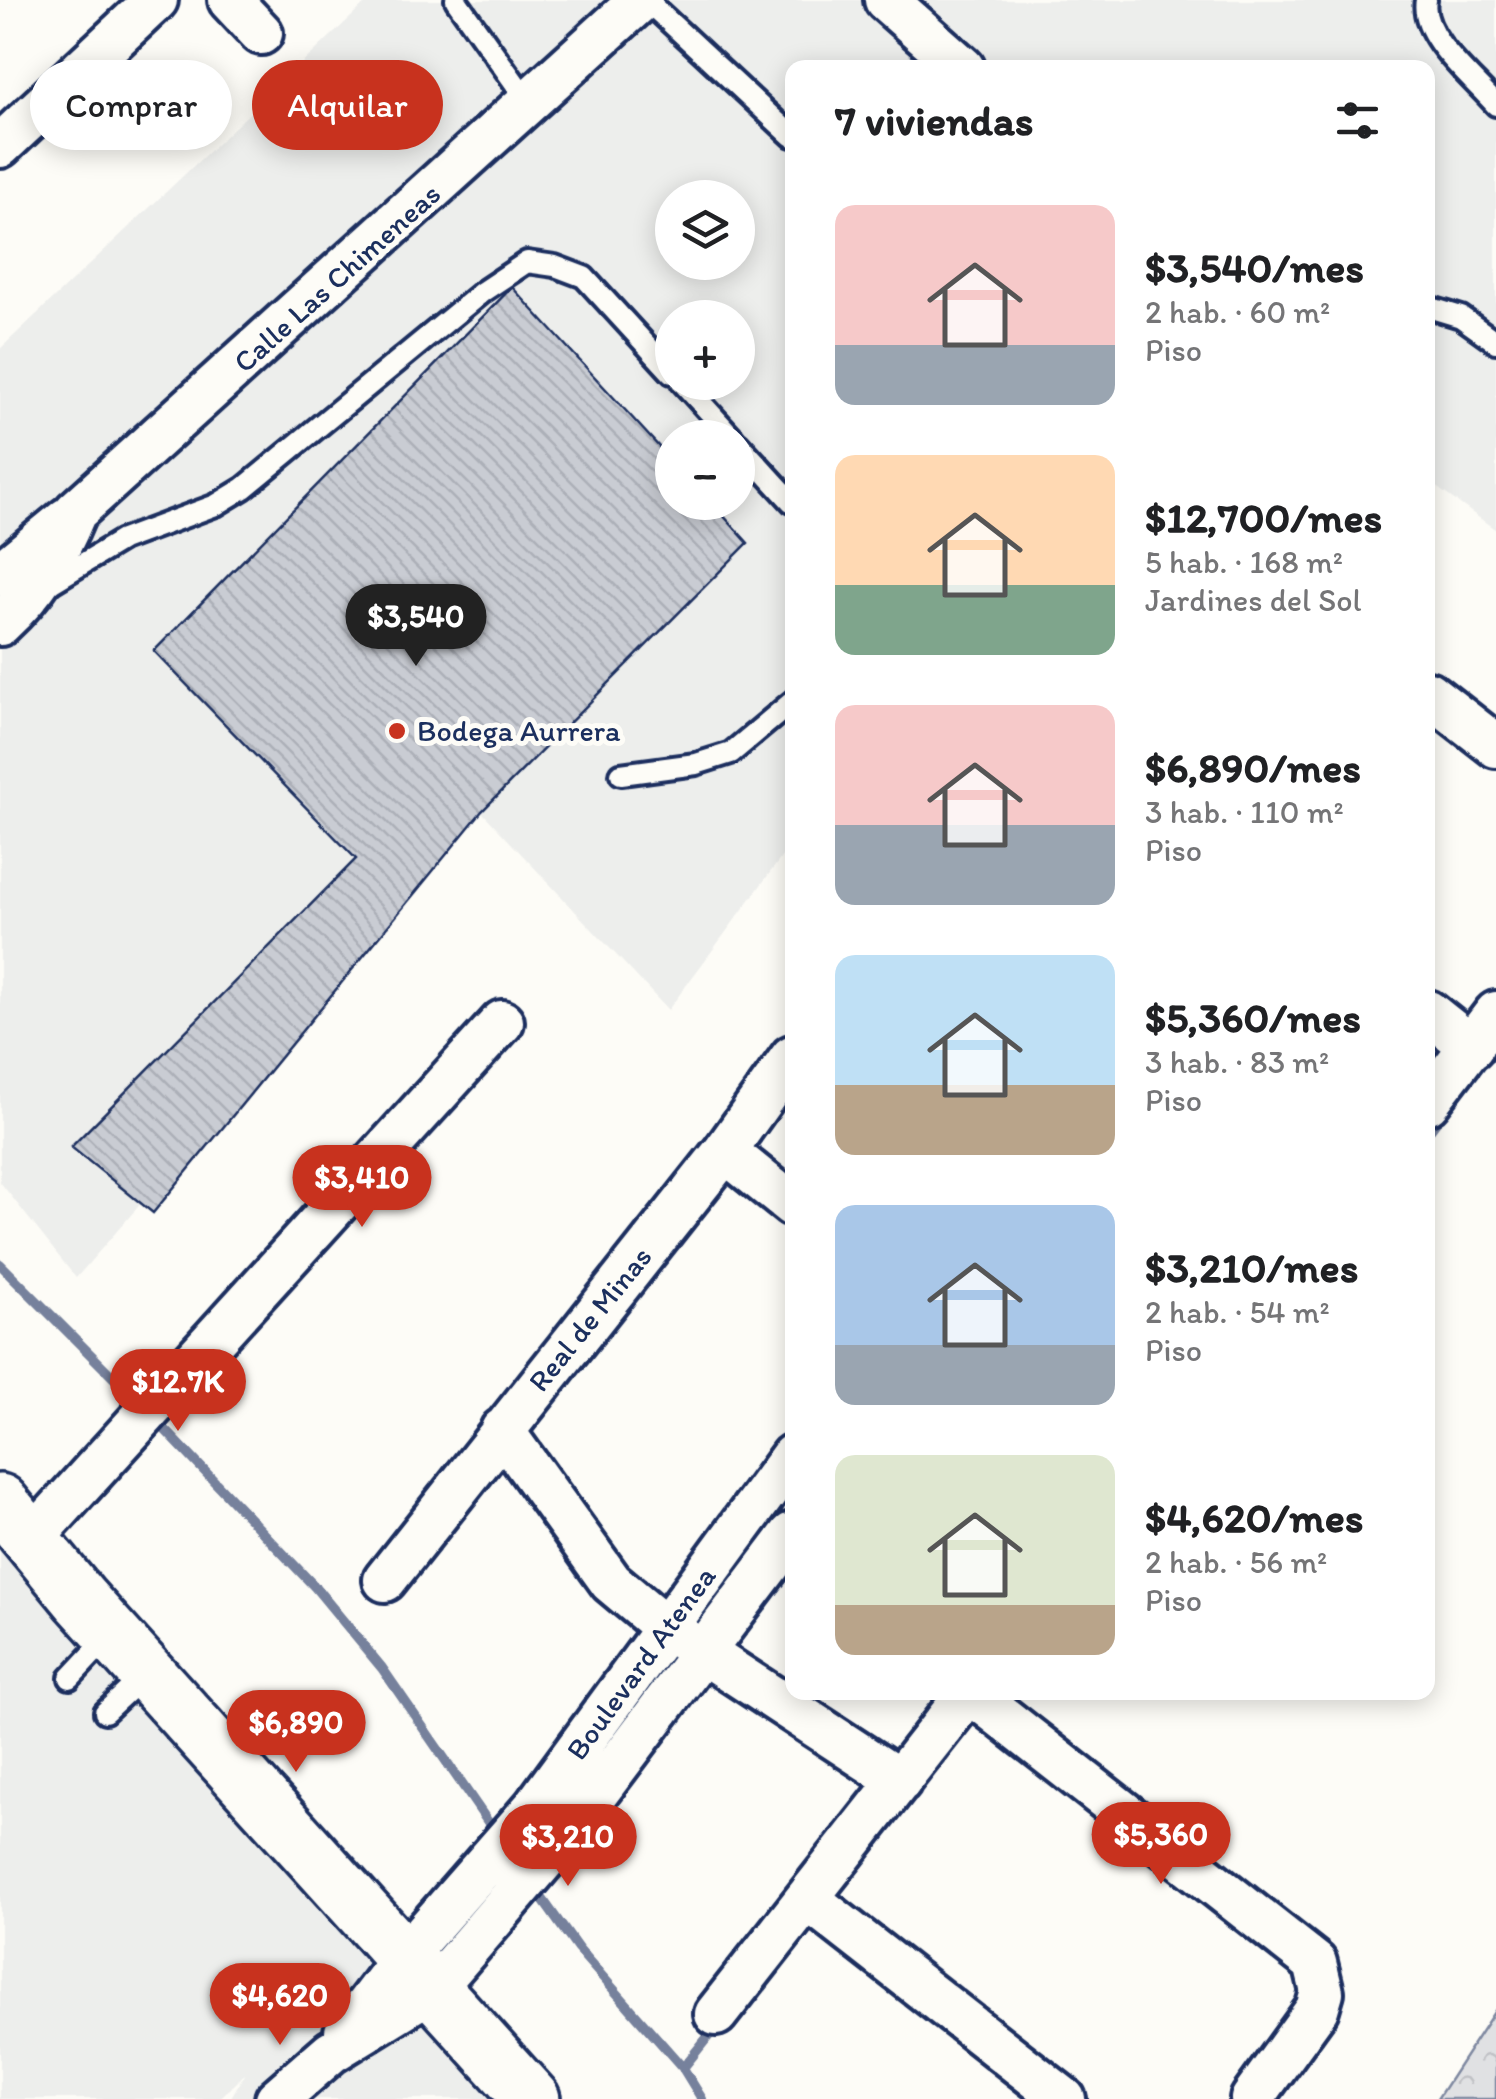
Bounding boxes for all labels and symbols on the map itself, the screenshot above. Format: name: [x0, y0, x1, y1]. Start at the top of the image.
street label: Calle Las Chimeneas: [226, 175, 448, 380]
pin: $3,540: [335, 584, 497, 669]
place label: Bodega Aurrera: [417, 712, 621, 749]
marker: Bodega Aurrera: [386, 720, 408, 742]
pin: $3,410: [281, 1145, 443, 1230]
street label: Real de Minas: [520, 1239, 659, 1399]
pin: $12.7K: [97, 1349, 259, 1434]
street label: Boulevard Atenea: [558, 1558, 724, 1767]
pin: $6,890: [215, 1690, 377, 1775]
pin: $5,360: [1080, 1802, 1242, 1887]
pin: $3,210: [487, 1804, 649, 1889]
pin: $4,620: [199, 1963, 361, 2048]

